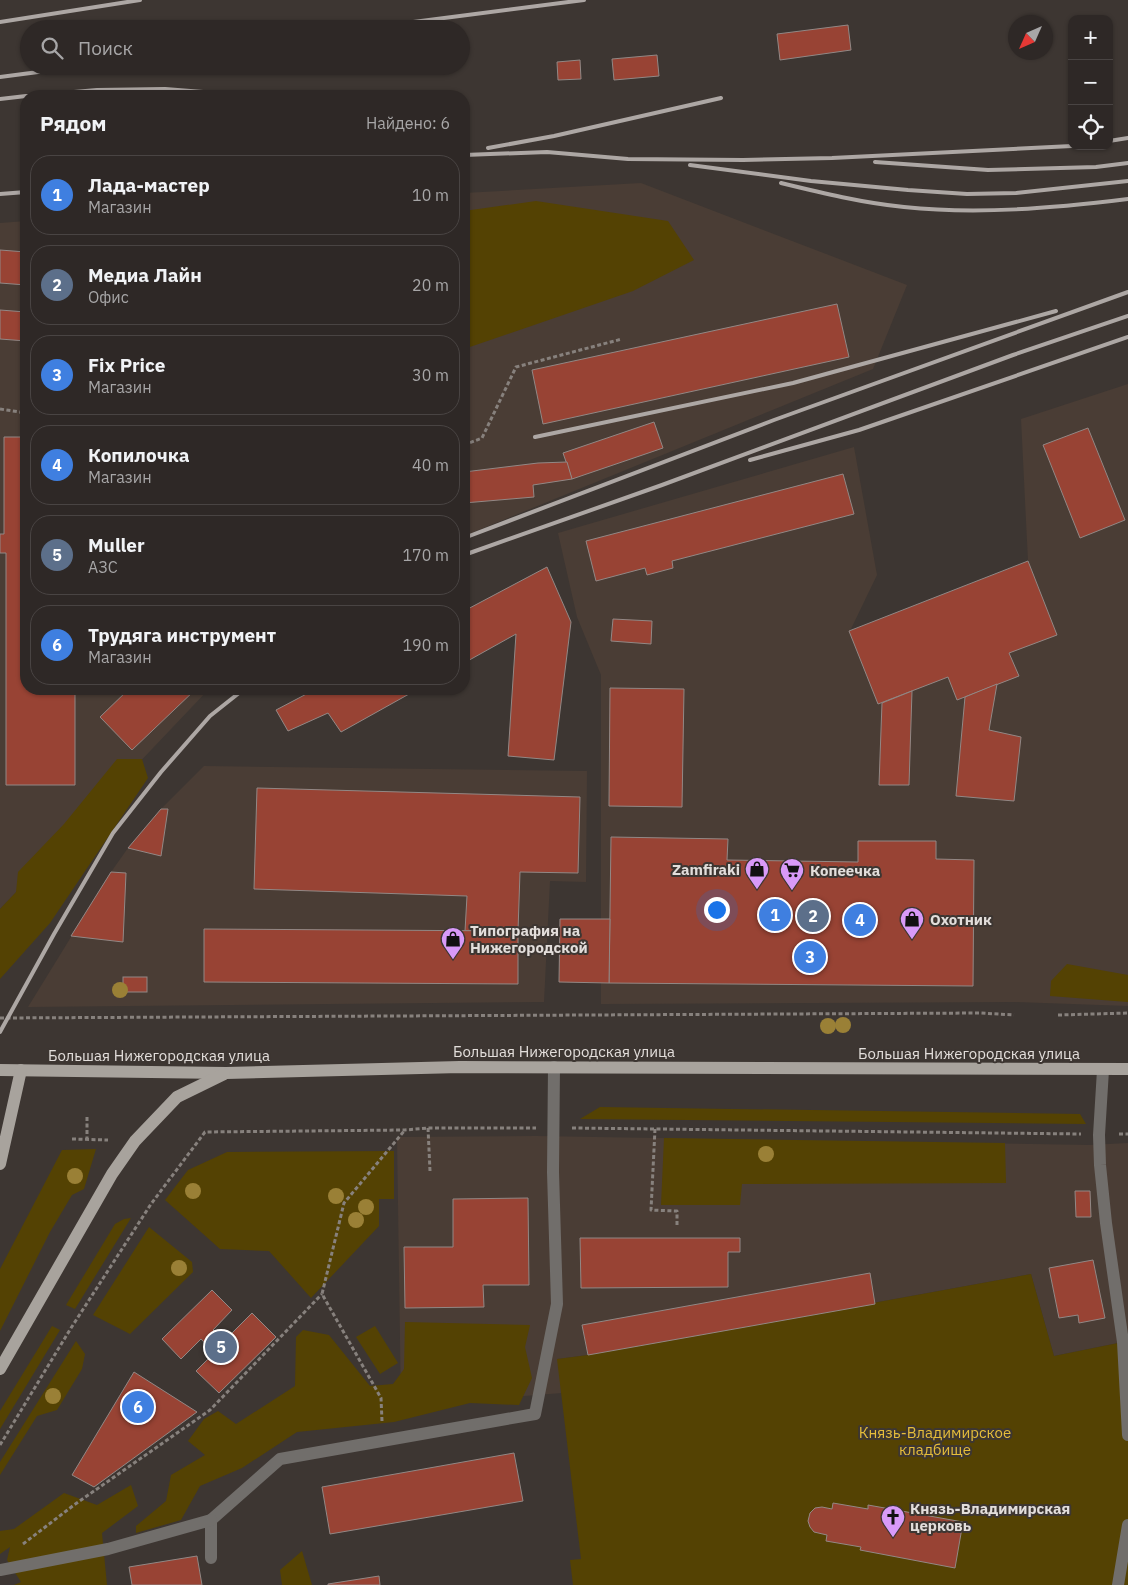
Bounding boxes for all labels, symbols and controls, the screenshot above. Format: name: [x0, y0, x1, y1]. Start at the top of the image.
north arrow: [1008, 15, 1053, 60]
map controls: [1068, 15, 1113, 150]
button: +: [1068, 15, 1113, 60]
search box: [20, 20, 470, 75]
icon: search: [38, 34, 66, 62]
text: Поиск: [78, 36, 133, 60]
button: −: [1068, 60, 1113, 105]
button: locate: [1068, 105, 1113, 150]
text: Рядом: [40, 109, 107, 137]
text: Найдено: 6: [366, 113, 450, 133]
text: Лада-мастер: [88, 173, 210, 197]
text: 1: [52, 185, 62, 205]
text: 10 m: [412, 185, 449, 205]
text: Магазин: [88, 197, 152, 217]
text: Медиа Лайн: [88, 263, 202, 287]
text: 2: [52, 275, 62, 295]
text: 20 m: [412, 275, 449, 295]
text: Офис: [88, 287, 129, 307]
text: Fix Price: [88, 353, 165, 377]
text: 3: [52, 365, 62, 385]
text: 30 m: [412, 365, 449, 385]
text: Магазин: [88, 377, 152, 397]
text: Копилочка: [88, 443, 189, 467]
text: 4: [52, 455, 62, 475]
text: 40 m: [412, 455, 449, 475]
text: Магазин: [88, 467, 152, 487]
text: Muller: [88, 533, 145, 557]
text: 5: [52, 545, 62, 565]
text: 170 m: [402, 545, 449, 565]
text: АЗС: [88, 557, 118, 577]
text: Трудяга инструмент: [88, 623, 276, 647]
text: 6: [52, 635, 62, 655]
text: 190 m: [402, 635, 449, 655]
text: Магазин: [88, 647, 152, 667]
shop icon: Zamfiraki: [744, 856, 770, 890]
supermarket icon: Копеечка: [779, 857, 805, 891]
place label: Zamfiraki: [672, 860, 740, 879]
place label: Копеечка: [810, 861, 881, 880]
pin: 1: [759, 896, 791, 934]
your location: [704, 897, 730, 923]
pin: 2: [797, 897, 829, 935]
pin: 4: [844, 901, 876, 939]
shop icon: Охотник: [899, 906, 925, 940]
place label: Охотник: [930, 910, 992, 929]
place label: Типография на Нижегородской: [470, 921, 588, 957]
shop icon: Типография на Нижегородской: [440, 926, 466, 960]
pin: 3: [794, 938, 826, 976]
street label: Большая Нижегородская улица: [453, 1042, 675, 1061]
street label: Большая Нижегородская улица: [858, 1044, 1080, 1063]
street label: Большая Нижегородская улица: [48, 1046, 270, 1065]
pin: 5: [205, 1328, 237, 1366]
pin: 6: [122, 1388, 154, 1426]
park label: Князь-Владимирское кладбище: [859, 1423, 1011, 1459]
place label: Князь-Владимирская церковь: [910, 1499, 1070, 1535]
church icon: Князь-Владимирская церковь: [880, 1504, 906, 1538]

